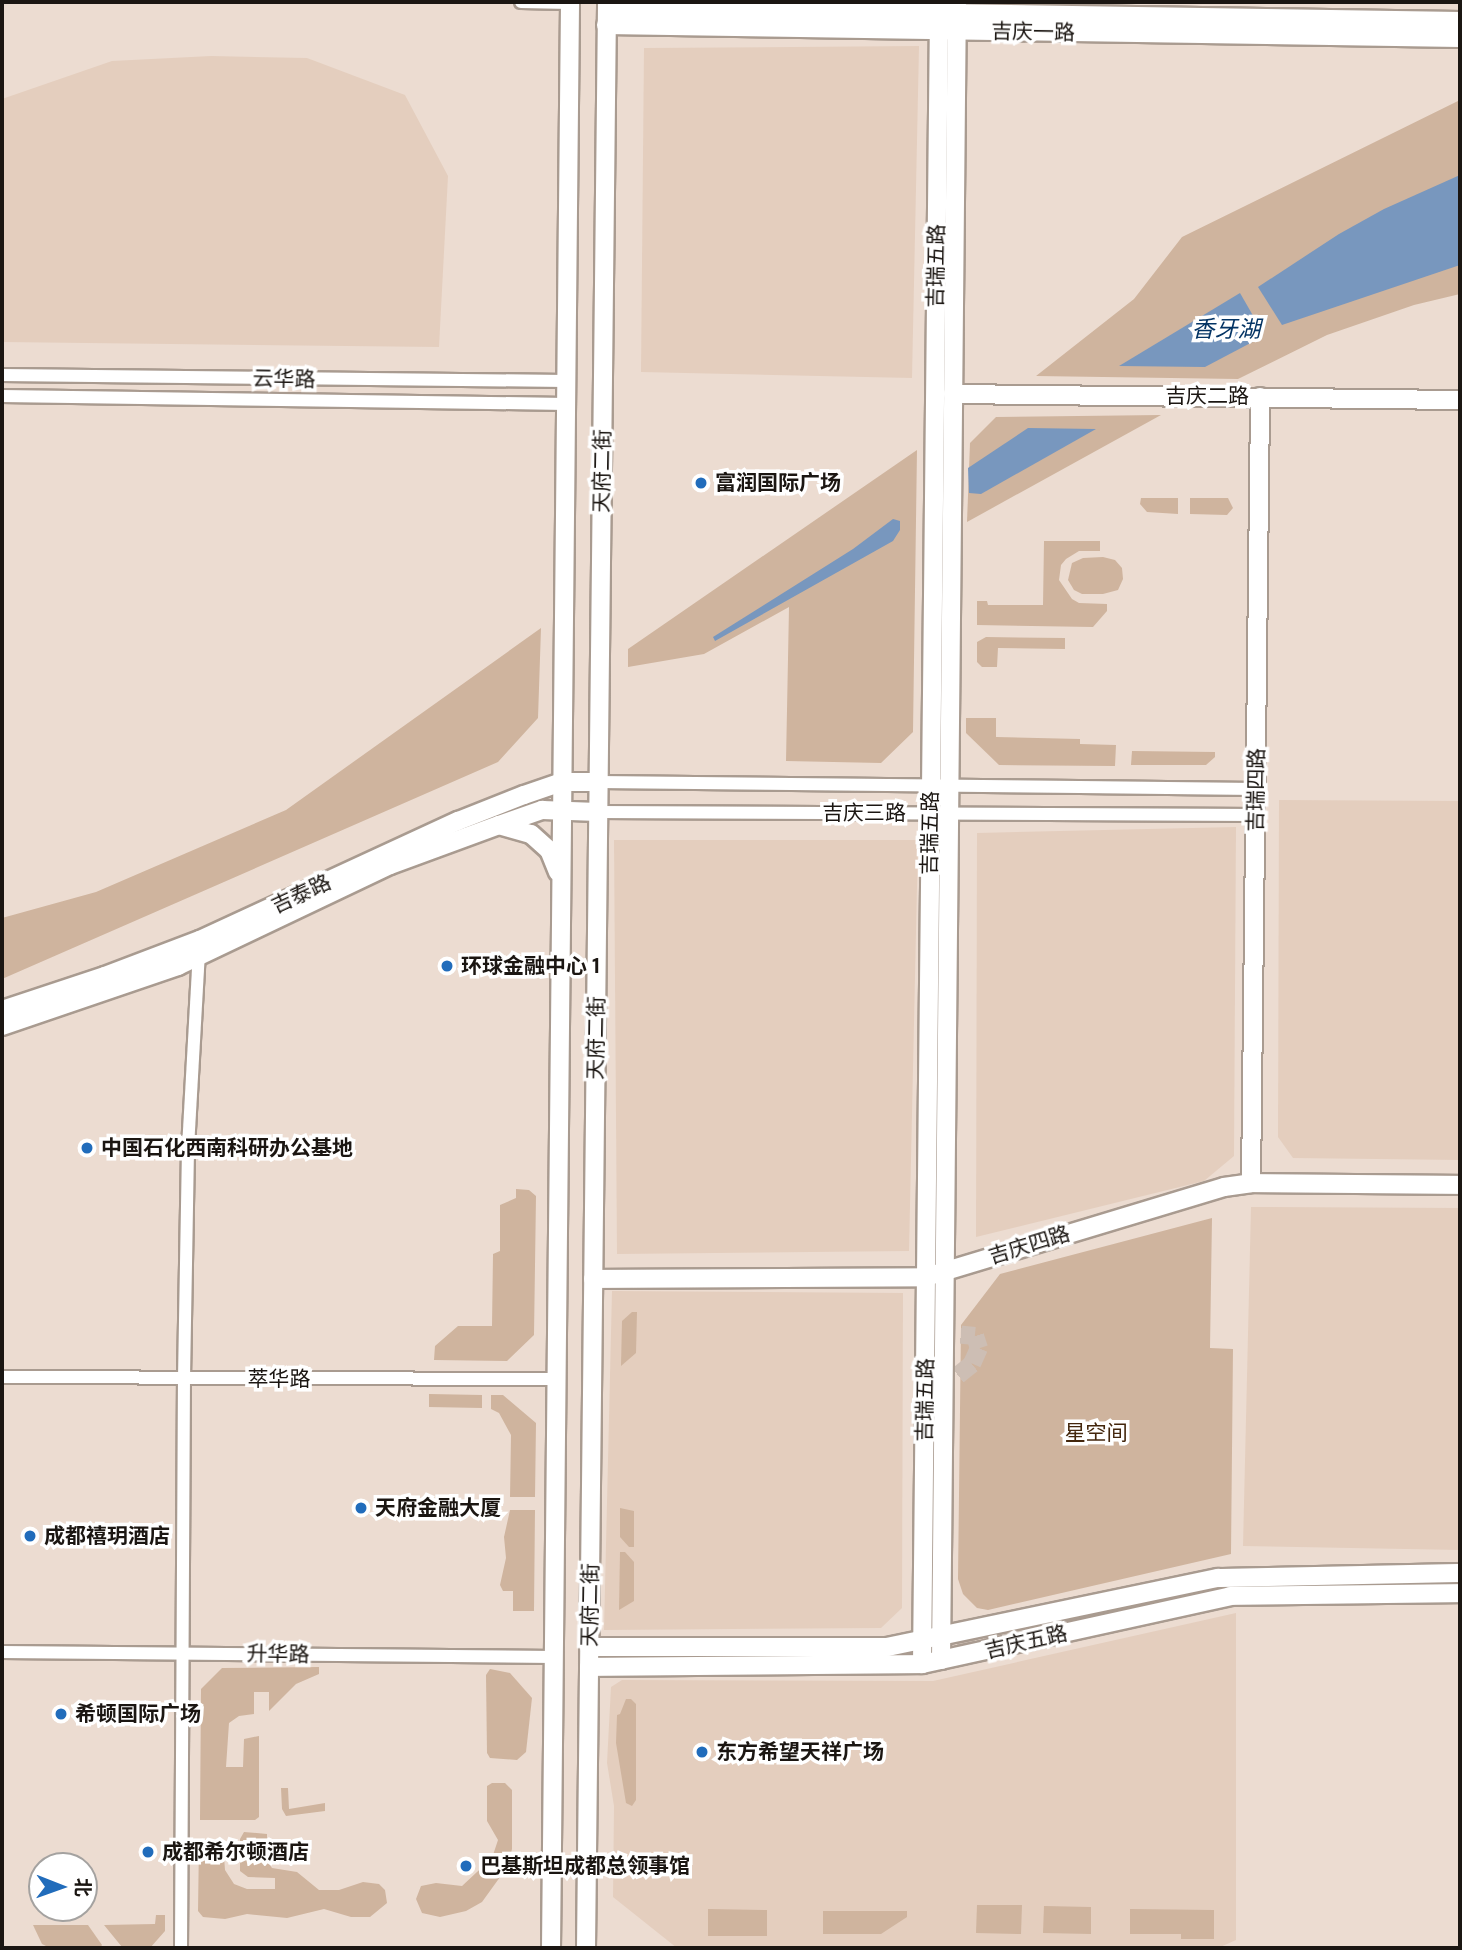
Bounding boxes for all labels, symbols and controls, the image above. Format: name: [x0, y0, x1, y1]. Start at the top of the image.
street label: 吉庆一路: [991, 19, 1075, 45]
street label: 吉瑞五路: [923, 224, 949, 308]
water label: 香牙湖: [1192, 315, 1260, 343]
street label: 云华路: [252, 366, 316, 392]
street label: 吉庆二路: [1165, 383, 1249, 409]
street label: 天府二街: [589, 429, 615, 513]
place label: 富润国际广场: [715, 470, 841, 496]
marker: 富润国际广场: [693, 475, 709, 491]
street label: 吉瑞四路: [1243, 748, 1269, 832]
street label: 吉瑞五路: [917, 791, 943, 875]
street label: 吉庆三路: [822, 800, 906, 826]
street label: 吉泰路: [267, 869, 335, 919]
place label: 环球金融中心 1: [461, 953, 600, 979]
marker: 环球金融中心 1: [439, 958, 455, 974]
street label: 天府二街: [583, 996, 609, 1080]
place label: 中国石化西南科研办公基地: [101, 1135, 353, 1161]
marker: 中国石化西南科研办公基地: [79, 1140, 95, 1156]
street label: 吉庆四路: [985, 1221, 1073, 1269]
street label: 吉瑞五路: [912, 1358, 938, 1442]
street label: 萃华路: [248, 1366, 310, 1392]
park label: 星空间: [1065, 1420, 1127, 1446]
place label: 天府金融大厦: [375, 1495, 501, 1521]
marker: 天府金融大厦: [353, 1500, 369, 1516]
place label: 成都禧玥酒店: [44, 1523, 170, 1549]
marker: 成都禧玥酒店: [22, 1528, 38, 1544]
street label: 天府二街: [577, 1563, 603, 1647]
street label: 吉庆五路: [982, 1620, 1070, 1664]
street label: 升华路: [246, 1641, 310, 1667]
place label: 希顿国际广场: [75, 1701, 201, 1727]
marker: 希顿国际广场: [53, 1706, 69, 1722]
place label: 东方希望天祥广场: [716, 1739, 884, 1765]
marker: 东方希望天祥广场: [694, 1744, 710, 1760]
place label: 成都希尔顿酒店: [162, 1839, 309, 1865]
marker: 成都希尔顿酒店: [140, 1844, 156, 1860]
north arrow: [28, 1852, 98, 1922]
place label: 巴基斯坦成都总领事馆: [480, 1853, 690, 1879]
marker: 巴基斯坦成都总领事馆: [458, 1858, 474, 1874]
text: 北: [70, 1878, 95, 1897]

